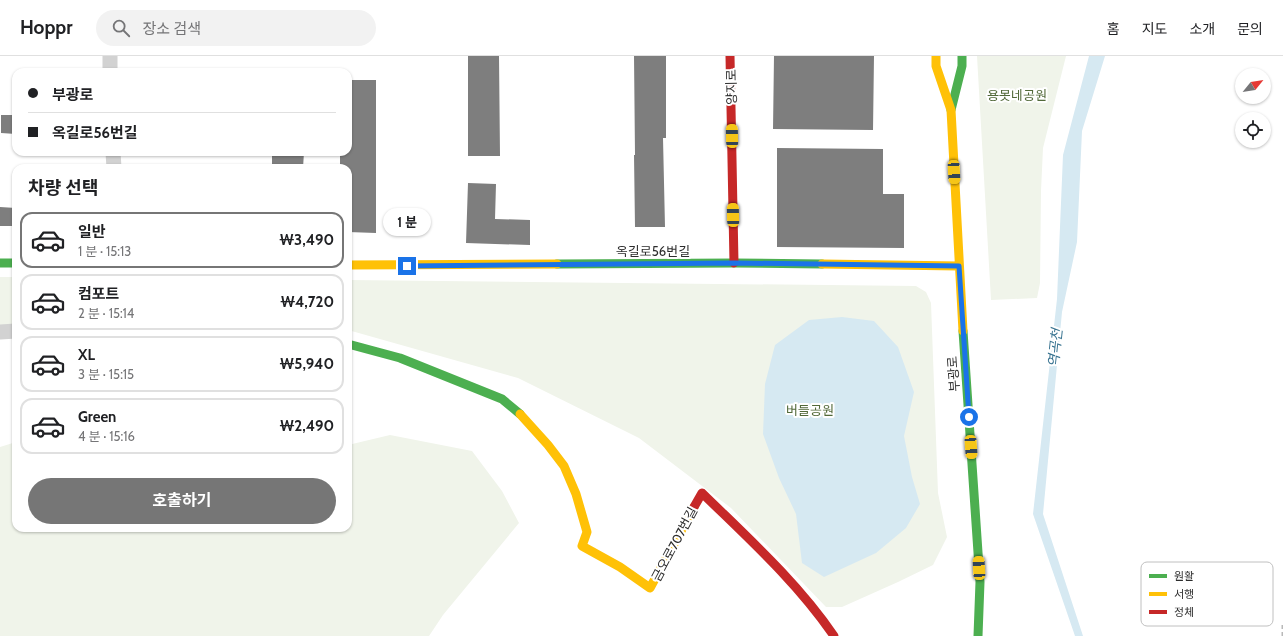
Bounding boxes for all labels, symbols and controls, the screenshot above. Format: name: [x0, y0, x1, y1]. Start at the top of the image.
search box: [96, 10, 376, 46]
text: Hoppr: [20, 16, 72, 39]
icon: search: [110, 17, 132, 39]
text: 장소 검색: [142, 20, 201, 38]
text: 홈: [1107, 20, 1120, 38]
text: 지도: [1142, 20, 1167, 38]
text: 소개: [1189, 20, 1215, 38]
text: 문의: [1237, 20, 1263, 38]
north arrow: [1235, 68, 1271, 104]
map controls: [1235, 68, 1271, 148]
street label: 양지로: [723, 69, 739, 105]
text: 부광로: [52, 86, 93, 104]
park label: 용못네공원: [987, 87, 1047, 103]
button: locate: [1235, 112, 1271, 148]
text: 옥길로56번길: [52, 124, 138, 142]
car: [726, 124, 738, 148]
car: [947, 160, 961, 184]
text: 차량 선택: [28, 177, 98, 199]
car: [727, 203, 739, 227]
callout: 1 분: [383, 208, 431, 236]
text: 1 분: [397, 214, 417, 230]
icon: car: [30, 222, 66, 258]
text: 일반: [78, 223, 106, 241]
text: ₩3,490: [280, 231, 334, 249]
text: 1 분 · 15:13: [78, 243, 131, 259]
street label: 옥길로56번길: [616, 243, 690, 259]
route end: [398, 257, 416, 275]
icon: car: [30, 284, 66, 320]
text: 컴포트: [78, 285, 119, 303]
text: ₩4,720: [281, 293, 334, 311]
text: 2 분 · 15:14: [78, 305, 134, 321]
water label: 역곡천: [1044, 327, 1066, 368]
icon: car: [30, 346, 66, 382]
text: XL: [78, 346, 95, 364]
text: ₩5,940: [280, 355, 334, 373]
street label: 부광로: [944, 356, 962, 392]
text: 3 분 · 15:15: [78, 366, 134, 382]
park label: 버들공원: [786, 402, 834, 418]
icon: car: [30, 408, 66, 444]
text: Green: [78, 408, 116, 426]
route start: [960, 408, 978, 426]
text: ₩2,490: [280, 417, 334, 435]
text: 4 분 · 15:16: [78, 428, 135, 444]
car: [964, 435, 978, 459]
button: 호출하기: [28, 478, 336, 524]
street label: 금오로707번길: [648, 504, 700, 584]
car: [972, 556, 986, 580]
legend: [1141, 562, 1273, 626]
text: 원활: [1174, 569, 1194, 583]
text: 서행: [1174, 587, 1194, 601]
text: 정체: [1174, 605, 1194, 619]

